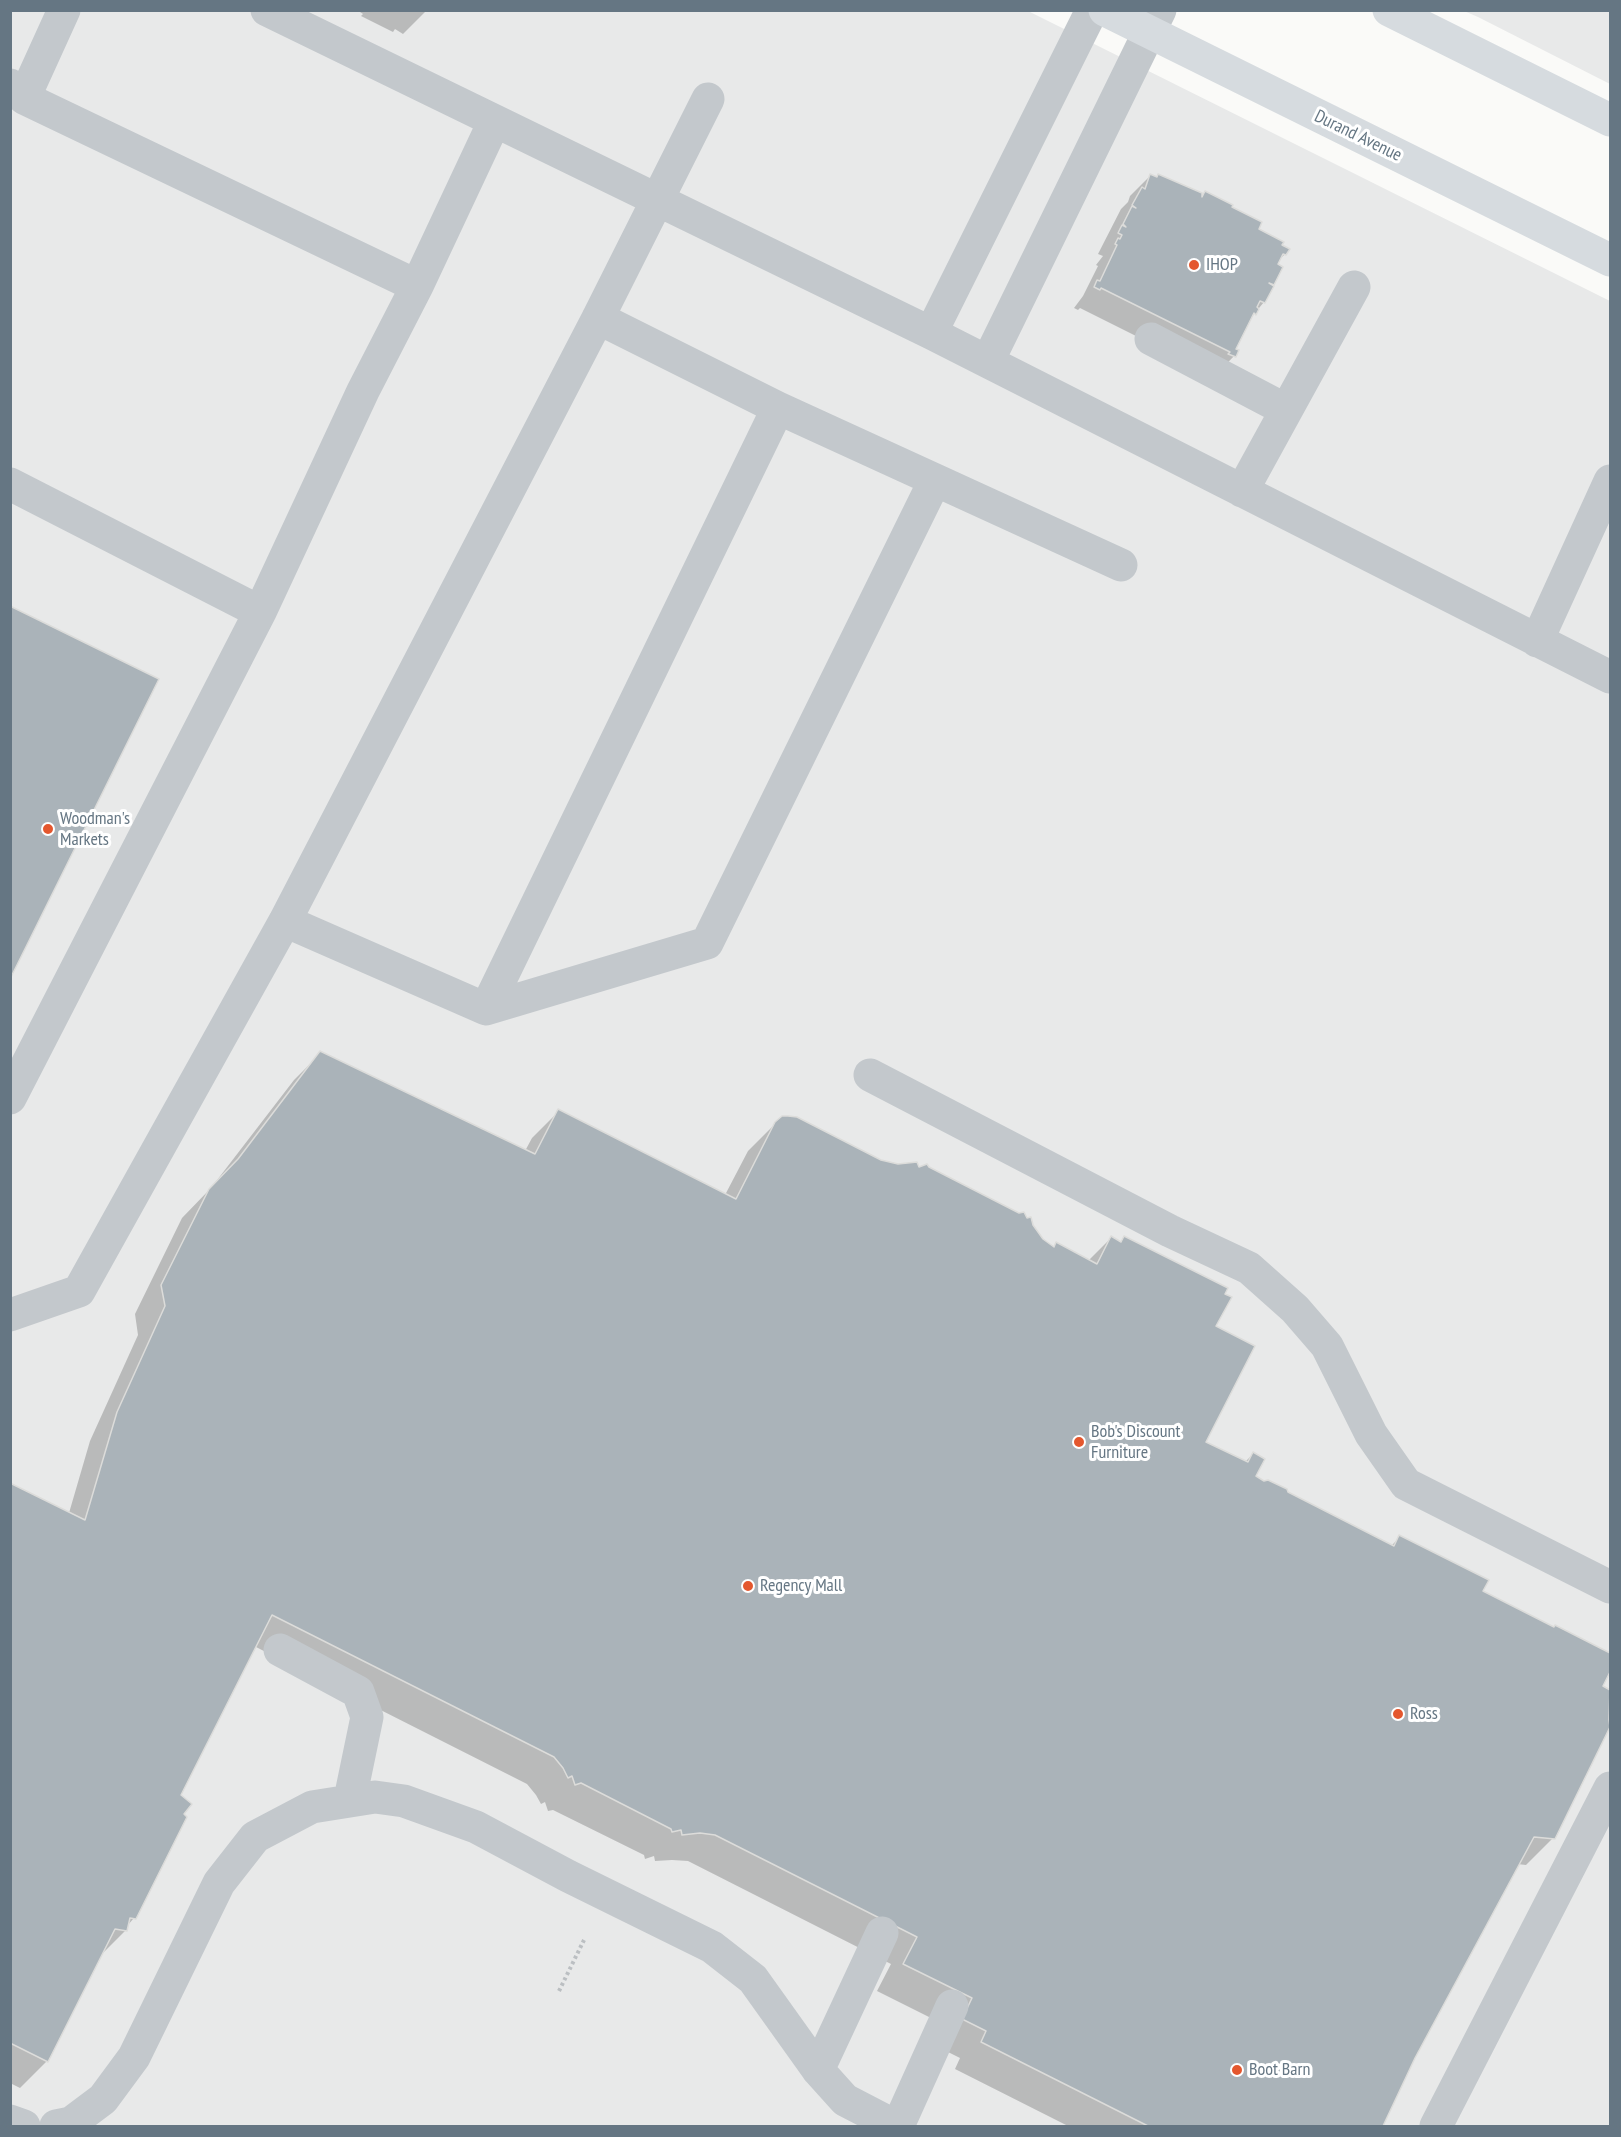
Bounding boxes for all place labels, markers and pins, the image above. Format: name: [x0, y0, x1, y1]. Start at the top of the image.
place label: IHOP: [1206, 254, 1238, 276]
marker: IHOP: [1187, 258, 1201, 272]
place label: Woodman's Markets: [60, 808, 130, 850]
marker: Woodman's Markets: [41, 822, 55, 836]
place label: Bob's Discount Furniture: [1091, 1421, 1180, 1464]
marker: Bob's Discount Furniture: [1072, 1435, 1086, 1449]
place label: Regency Mall: [760, 1575, 842, 1597]
marker: Regency Mall: [741, 1579, 755, 1593]
place label: Ross: [1410, 1703, 1438, 1725]
marker: Ross: [1391, 1707, 1405, 1721]
place label: Boot Barn: [1249, 2059, 1310, 2081]
marker: Boot Barn: [1230, 2063, 1244, 2077]

